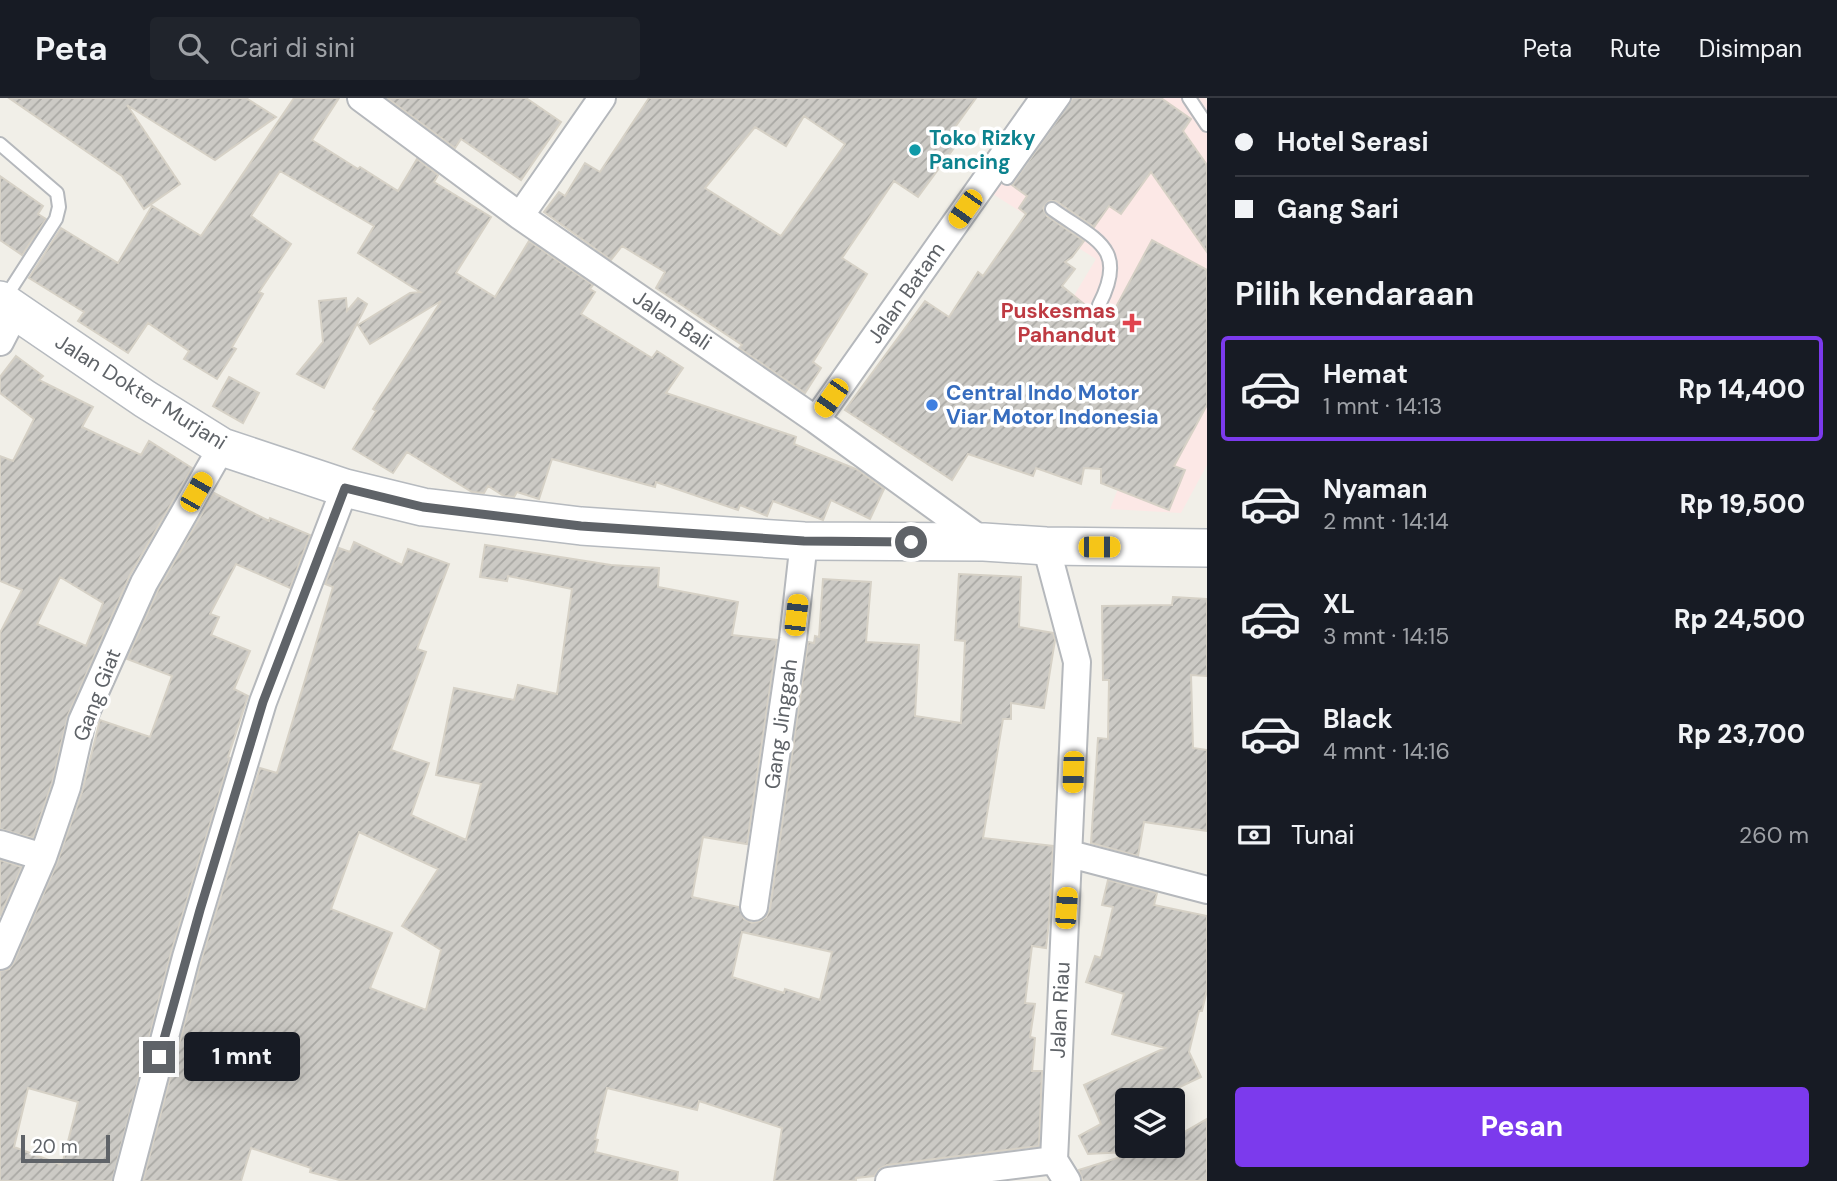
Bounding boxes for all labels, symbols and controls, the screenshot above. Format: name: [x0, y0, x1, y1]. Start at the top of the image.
search box: [150, 17, 640, 80]
text: Peta: [35, 27, 108, 70]
icon: search: [174, 29, 212, 67]
text: Cari di sini: [230, 31, 355, 65]
text: Peta: [1523, 33, 1572, 64]
text: Rute: [1610, 33, 1661, 64]
text: Disimpan: [1699, 33, 1802, 64]
place label: Toko Rizky Pancing: [929, 124, 1036, 176]
text: Hotel Serasi: [1277, 125, 1429, 159]
marker: Toko Rizky Pancing: [907, 142, 923, 158]
car: [945, 186, 986, 232]
text: Gang Sari: [1277, 192, 1399, 226]
street label: Jalan Batam: [861, 237, 951, 349]
text: Pilih kendaraan: [1235, 273, 1474, 315]
street label: Jalan Bali: [627, 283, 717, 357]
place label: Puskesmas Pahandut: [1001, 297, 1116, 349]
marker: Puskesmas Pahandut: [1122, 313, 1142, 333]
street label: Jalan Dokter Murjani: [50, 328, 232, 456]
icon: car: [1239, 357, 1302, 420]
text: Hemat: [1323, 357, 1408, 391]
text: Rp 14,400: [1678, 372, 1805, 406]
car: [811, 375, 852, 421]
place label: Central Indo Motor Viar Motor Indonesia: [946, 379, 1159, 431]
text: 1 mnt · 14:13: [1323, 391, 1442, 421]
marker: Central Indo Motor Viar Motor Indonesia: [924, 397, 940, 413]
car: [177, 469, 216, 515]
icon: car: [1239, 472, 1302, 535]
text: Nyaman: [1323, 472, 1428, 506]
text: Rp 19,500: [1680, 487, 1805, 521]
text: 2 mnt · 14:14: [1323, 506, 1449, 536]
route start: [895, 526, 927, 558]
car: [1079, 537, 1121, 558]
icon: car: [1239, 587, 1302, 650]
text: XL: [1323, 587, 1355, 621]
car: [784, 593, 809, 637]
text: Rp 24,500: [1674, 602, 1805, 636]
text: 3 mnt · 14:15: [1323, 621, 1449, 651]
street label: Gang Giat: [67, 645, 127, 745]
street label: Gang Jinggah: [758, 657, 804, 791]
icon: car: [1239, 702, 1302, 765]
text: Black: [1323, 702, 1393, 736]
text: Rp 23,700: [1678, 717, 1805, 751]
text: 4 mnt · 14:16: [1323, 736, 1450, 766]
car: [1062, 751, 1085, 793]
icon: cash: [1235, 816, 1273, 854]
text: Tunai: [1291, 818, 1355, 852]
text: 260 m: [1739, 820, 1809, 850]
car: [1055, 886, 1078, 930]
street label: Jalan Riau: [1043, 961, 1077, 1059]
callout: 1 mnt: [184, 1032, 299, 1082]
route end: [143, 1041, 175, 1073]
text: 1 mnt: [212, 1041, 272, 1071]
button: Pesan: [1235, 1087, 1809, 1167]
map controls: [1115, 1088, 1185, 1158]
button: layers: [1115, 1088, 1185, 1158]
scale bar: [21, 1132, 110, 1164]
text: 20 m: [32, 1134, 78, 1159]

